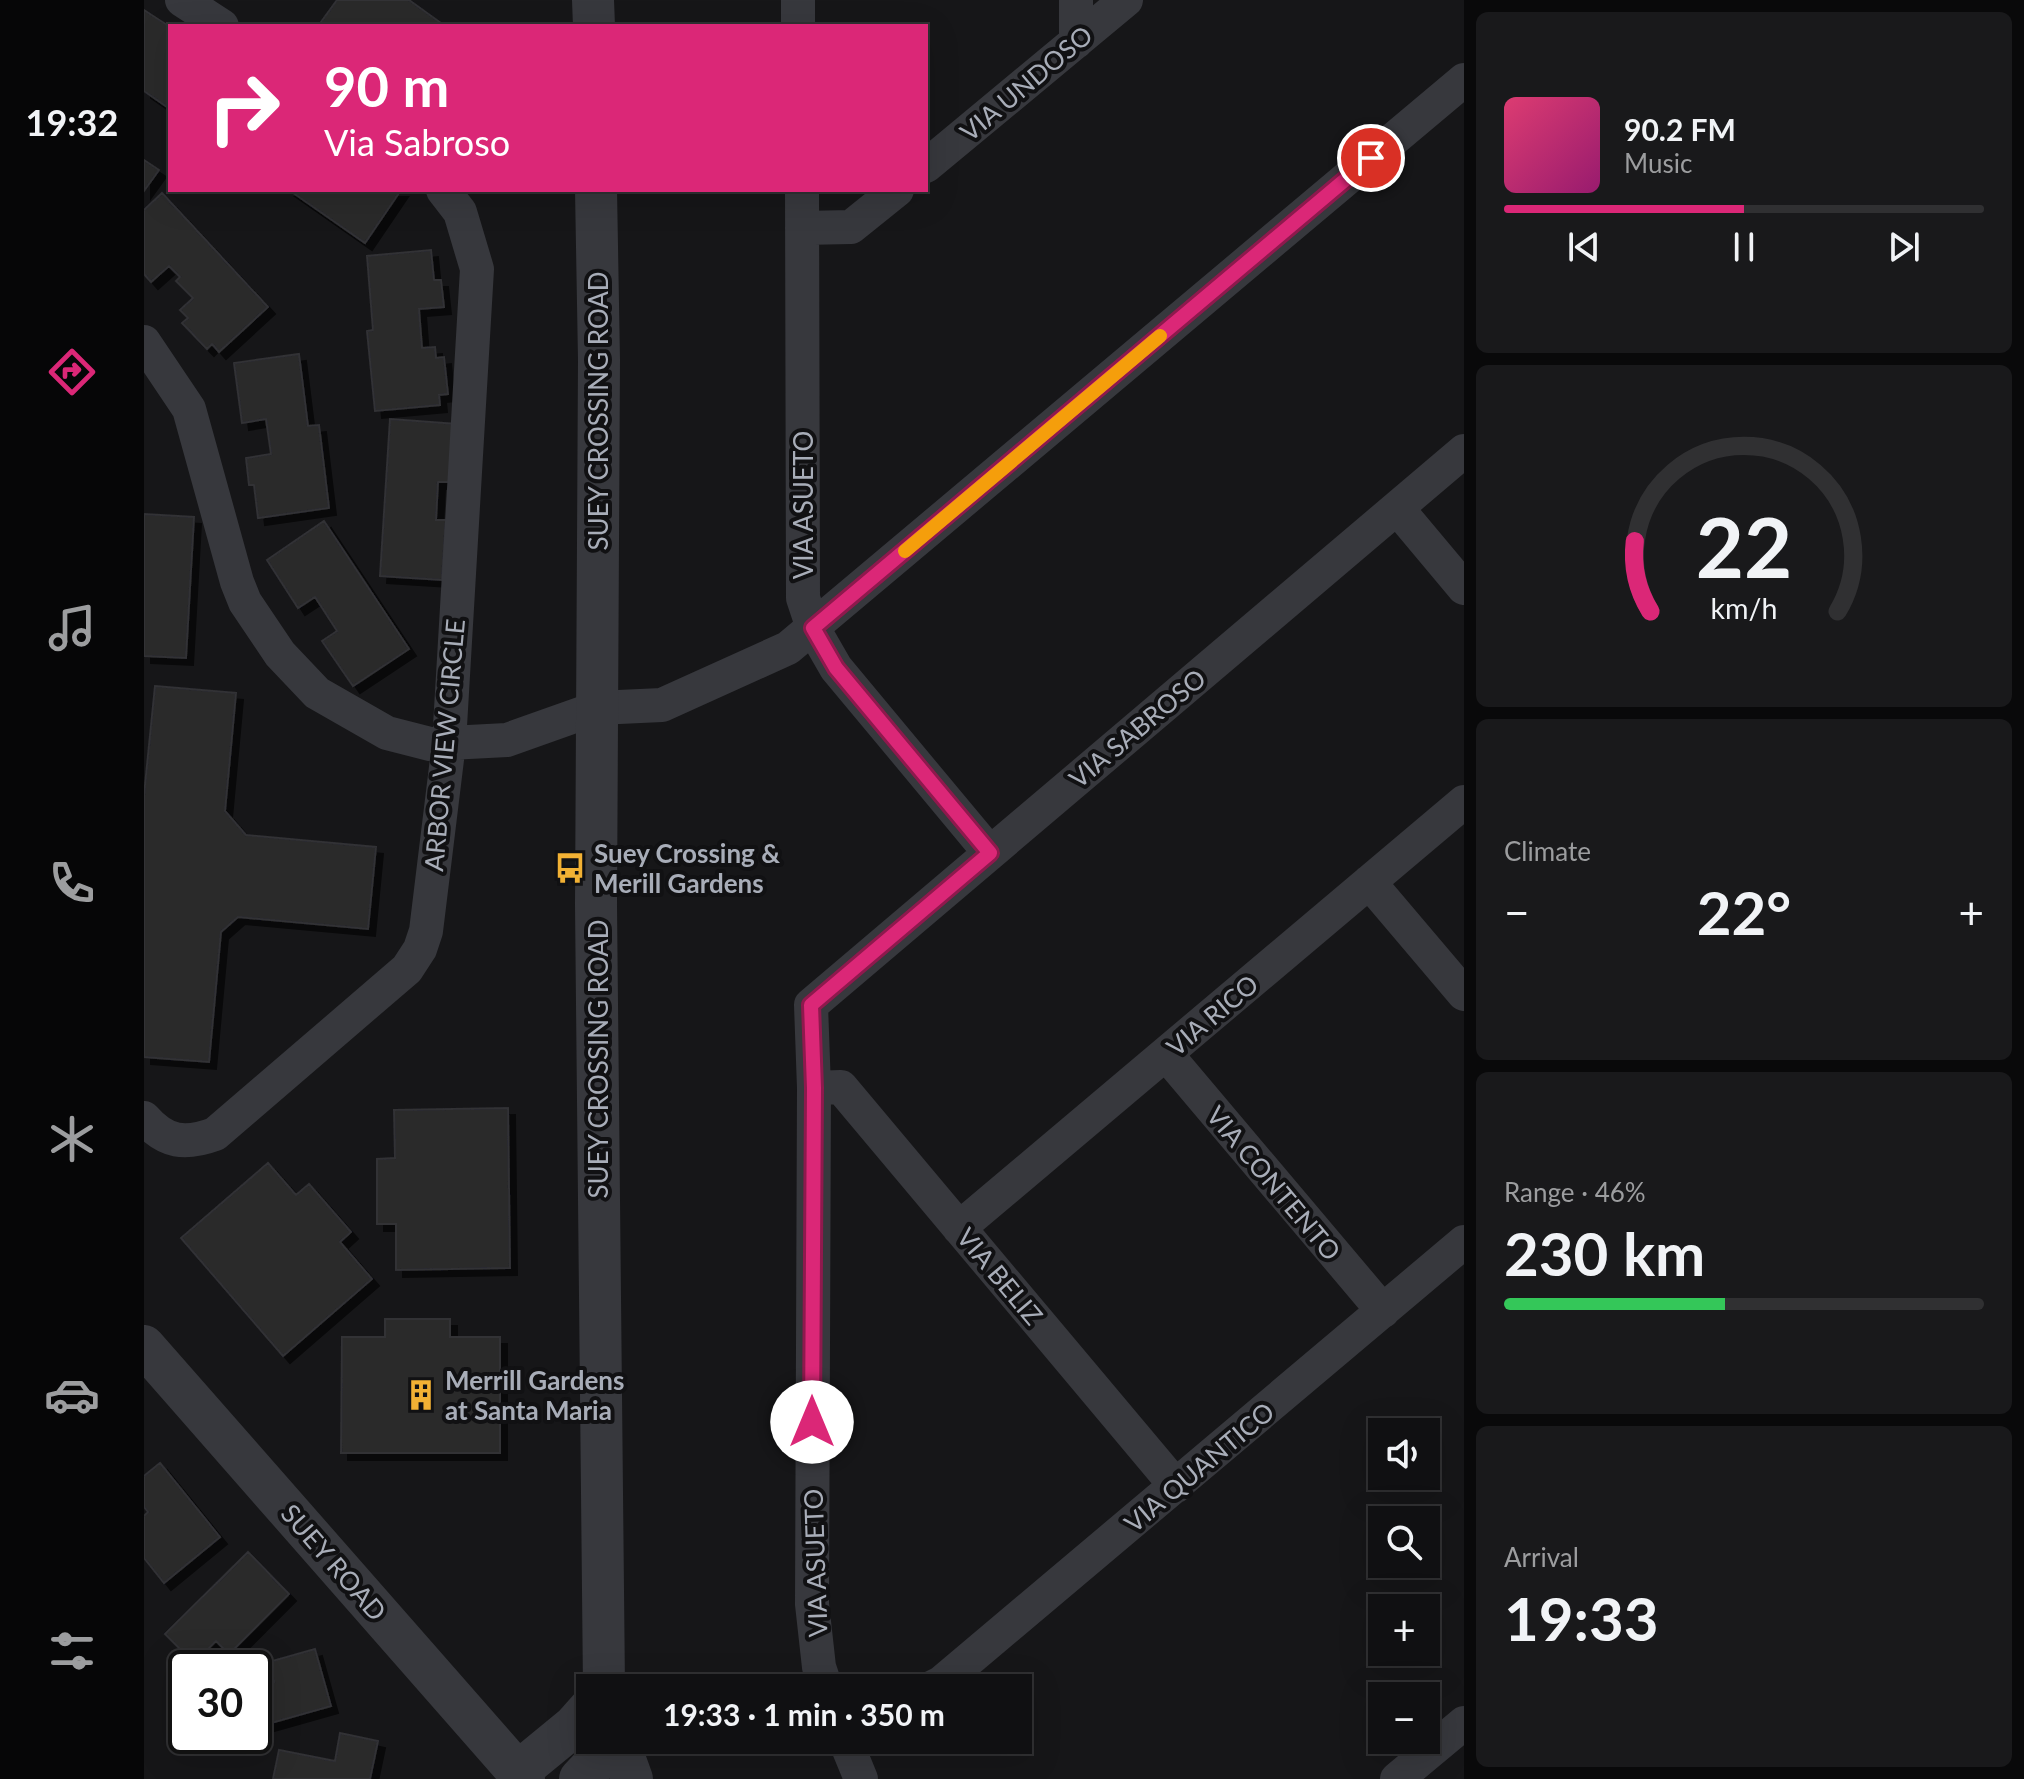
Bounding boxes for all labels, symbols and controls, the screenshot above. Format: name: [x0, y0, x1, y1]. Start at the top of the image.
street label: VIA UNDOSO: [953, 18, 1099, 148]
text: 90 m: [324, 52, 449, 119]
icon: right: [192, 56, 296, 160]
text: 19:32: [26, 100, 118, 144]
text: 90.2 FM: [1624, 111, 1736, 147]
text: Via Sabroso: [324, 120, 510, 164]
pin: [1337, 124, 1405, 192]
icon: arrive: [1349, 136, 1393, 180]
text: Music: [1624, 147, 1692, 179]
icon: previous: [1562, 225, 1606, 269]
icon: pause: [1722, 225, 1766, 269]
icon: next: [1882, 225, 1926, 269]
street label: SUEY CROSSING ROAD: [582, 271, 614, 551]
icon: directions: [44, 344, 100, 400]
street label: VIA ASUETO: [787, 431, 819, 579]
text: 22: [1696, 496, 1792, 596]
text: km/h: [1711, 591, 1777, 625]
icon: music: [44, 600, 100, 656]
street label: ARBOR VIEW CIRCLE: [417, 618, 471, 872]
street label: VIA SABROSO: [1062, 662, 1212, 794]
text: Climate: [1504, 835, 1591, 867]
place label: Suey Crossing & Merill Gardens: [594, 837, 780, 899]
bus stop icon: Suey Crossing & Merill Gardens: [553, 851, 587, 885]
icon: phone: [44, 855, 100, 911]
text: 22°: [1697, 876, 1791, 948]
text: −: [1504, 886, 1530, 938]
text: +: [1958, 886, 1984, 938]
street label: SUEY CROSSING ROAD: [582, 919, 614, 1199]
street label: VIA RICO: [1160, 968, 1264, 1062]
street label: VIA CONTENTO: [1200, 1099, 1348, 1267]
icon: climate: [44, 1111, 100, 1167]
text: Range · 46%: [1504, 1176, 1646, 1208]
text: 230 km: [1504, 1217, 1705, 1289]
street label: VIA BELIZ: [950, 1221, 1050, 1331]
place label: Merrill Gardens at Santa Maria: [445, 1364, 624, 1426]
icon: car: [44, 1367, 100, 1423]
building icon: Merrill Gardens at Santa Maria: [404, 1378, 438, 1412]
position arrow: [770, 1380, 854, 1464]
street label: VIA QUANTICO: [1118, 1395, 1280, 1539]
map controls: [1368, 1418, 1440, 1754]
button: sound: [1368, 1418, 1440, 1490]
street label: VIA ASUETO: [796, 1488, 834, 1638]
street label: SUEY ROAD: [275, 1497, 393, 1627]
button: search: [1368, 1506, 1440, 1578]
text: Arrival: [1504, 1541, 1579, 1573]
text: 19:33: [1504, 1582, 1659, 1654]
button: +: [1368, 1594, 1440, 1666]
icon: filters: [44, 1623, 100, 1679]
speed limit sign: 30: [168, 1650, 272, 1754]
button: −: [1368, 1682, 1440, 1754]
text: 19:33 · 1 min · 350 m: [663, 1696, 945, 1732]

